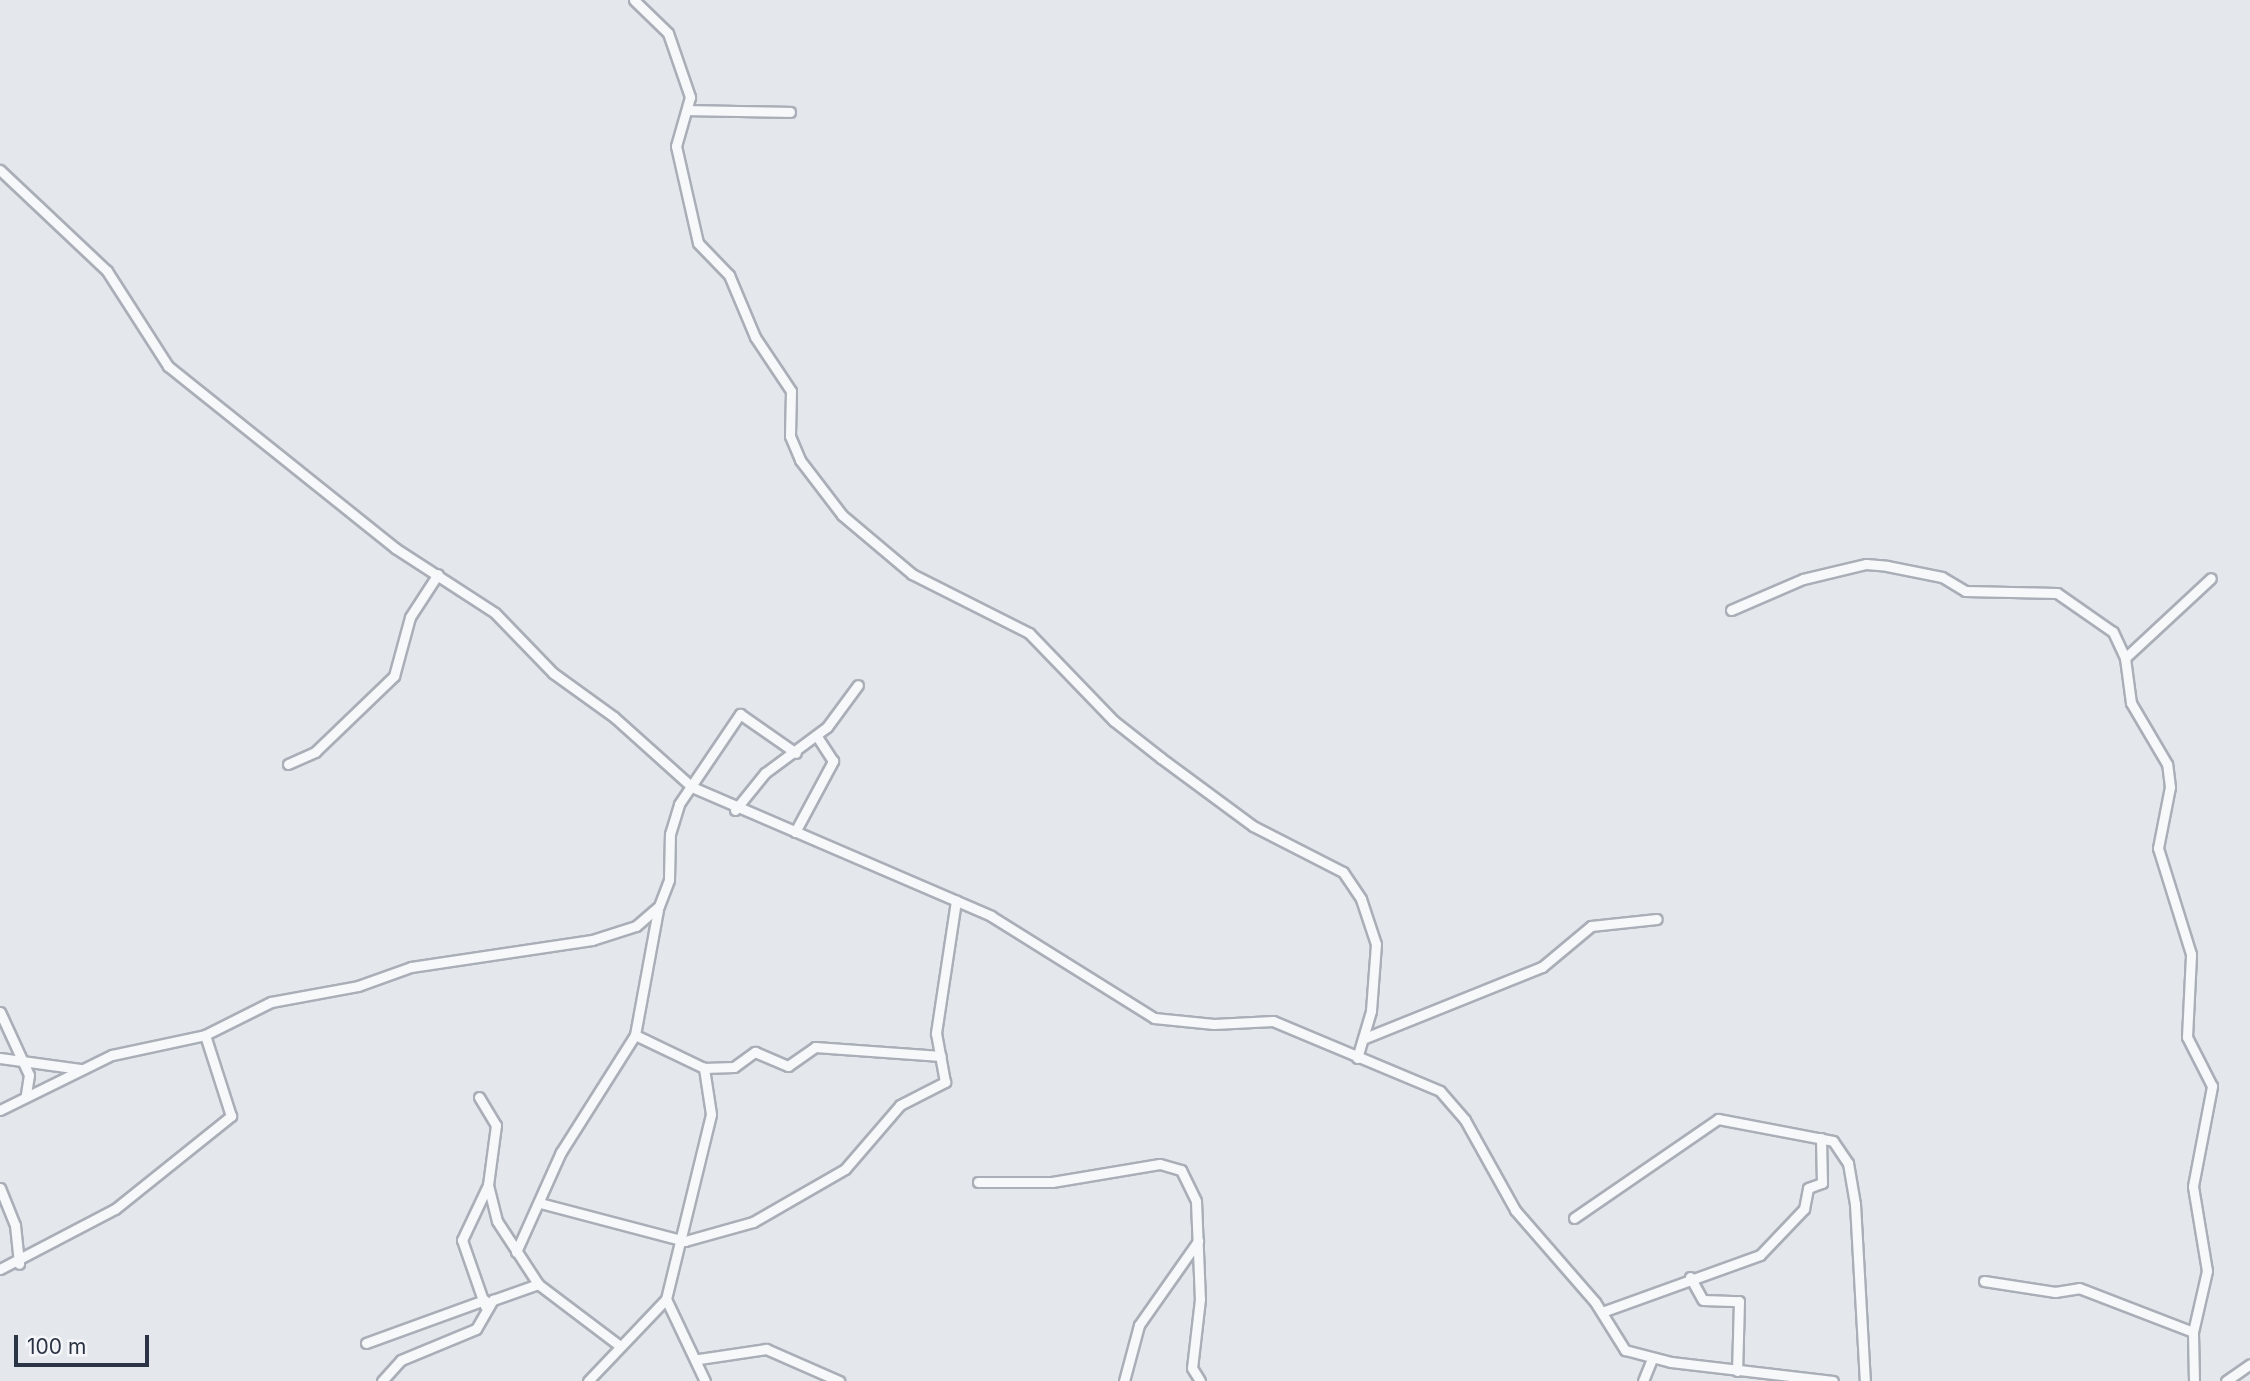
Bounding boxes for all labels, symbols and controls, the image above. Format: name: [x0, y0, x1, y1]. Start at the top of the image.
scale bar: [18, 1322, 152, 1366]
text: 100 m: [27, 1334, 86, 1359]

